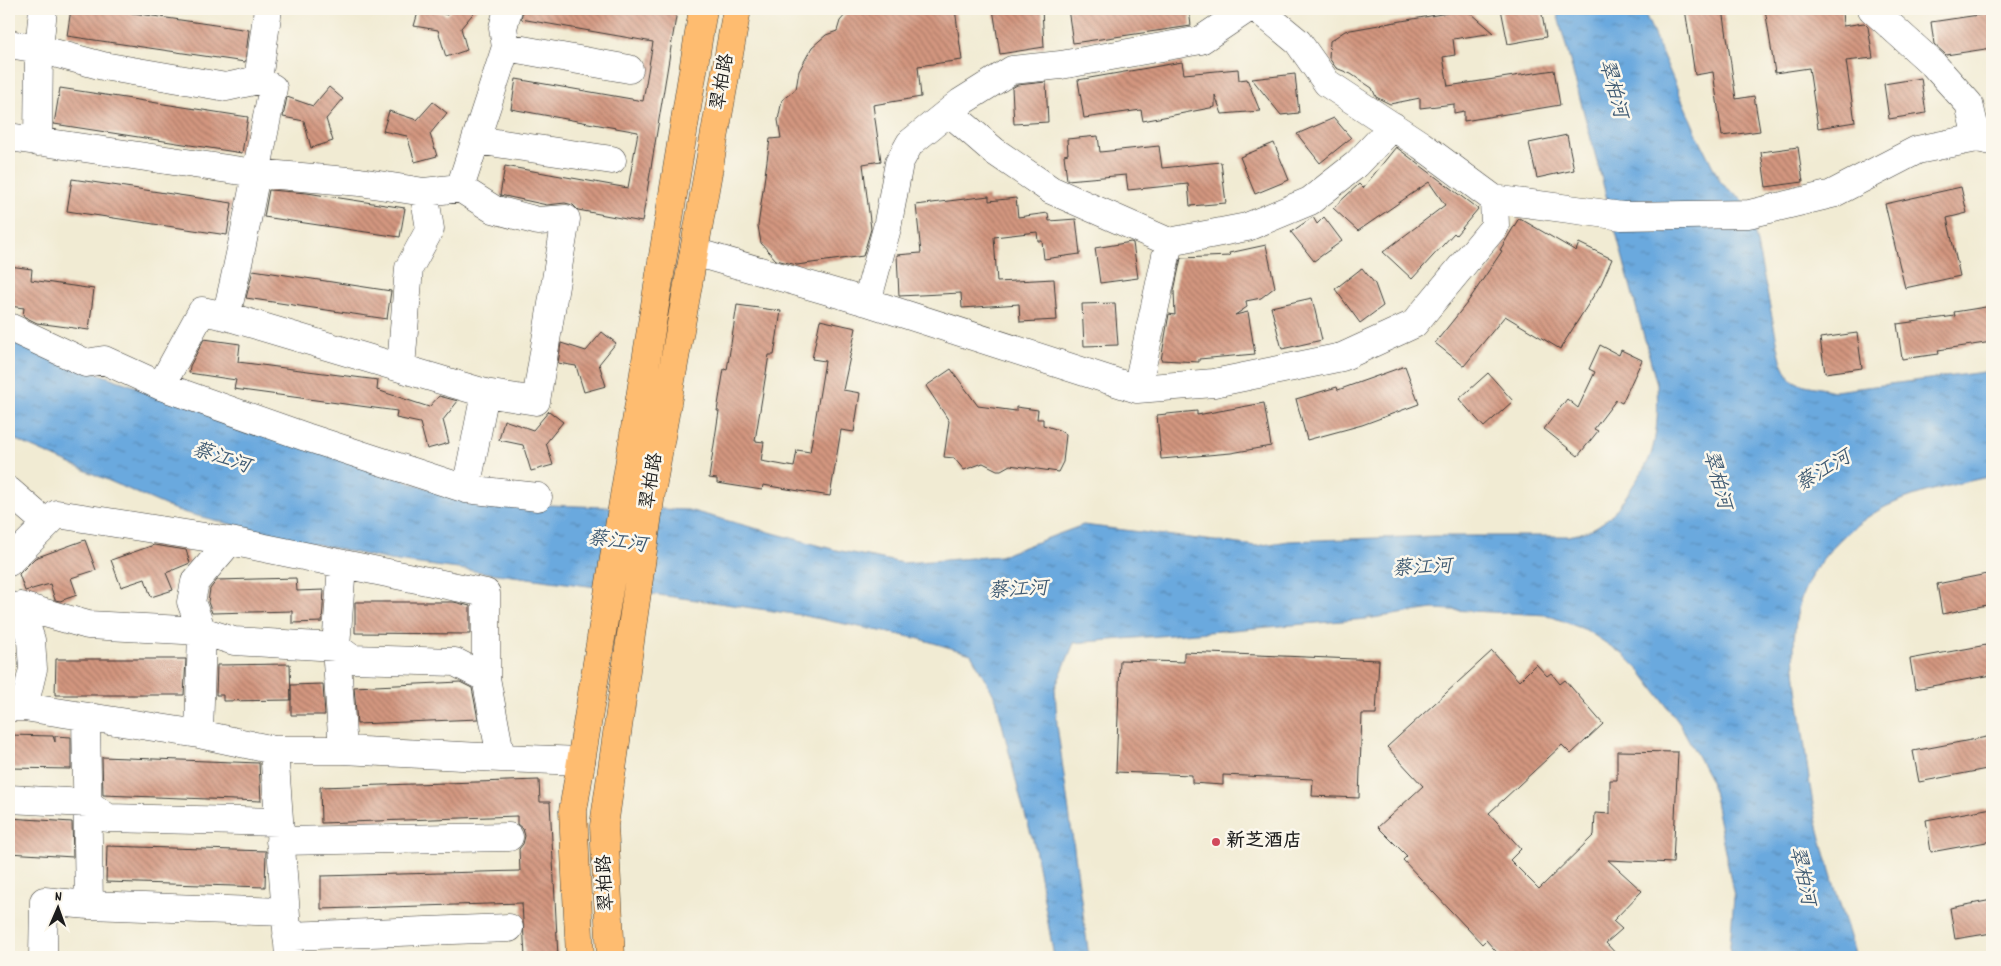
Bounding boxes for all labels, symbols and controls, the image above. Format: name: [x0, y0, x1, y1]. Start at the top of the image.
street label: 翠柏路: [706, 52, 742, 112]
water label: 翠柏河: [1591, 56, 1634, 124]
water label: 蔡江河: [188, 436, 257, 483]
water label: 蔡江河: [1791, 443, 1859, 499]
water label: 翠柏河: [1695, 447, 1738, 515]
street label: 翠柏路: [635, 451, 671, 511]
water label: 蔡江河: [585, 525, 652, 561]
water label: 蔡江河: [1391, 553, 1456, 585]
water label: 蔡江河: [987, 575, 1052, 607]
place label: 新芝酒店: [1226, 829, 1302, 856]
marker: 新芝酒店: [1210, 836, 1222, 848]
water label: 翠柏河: [1781, 844, 1822, 911]
street label: 翠柏路: [592, 854, 622, 912]
north arrow: [32, 884, 82, 934]
text: N: [55, 887, 62, 907]

